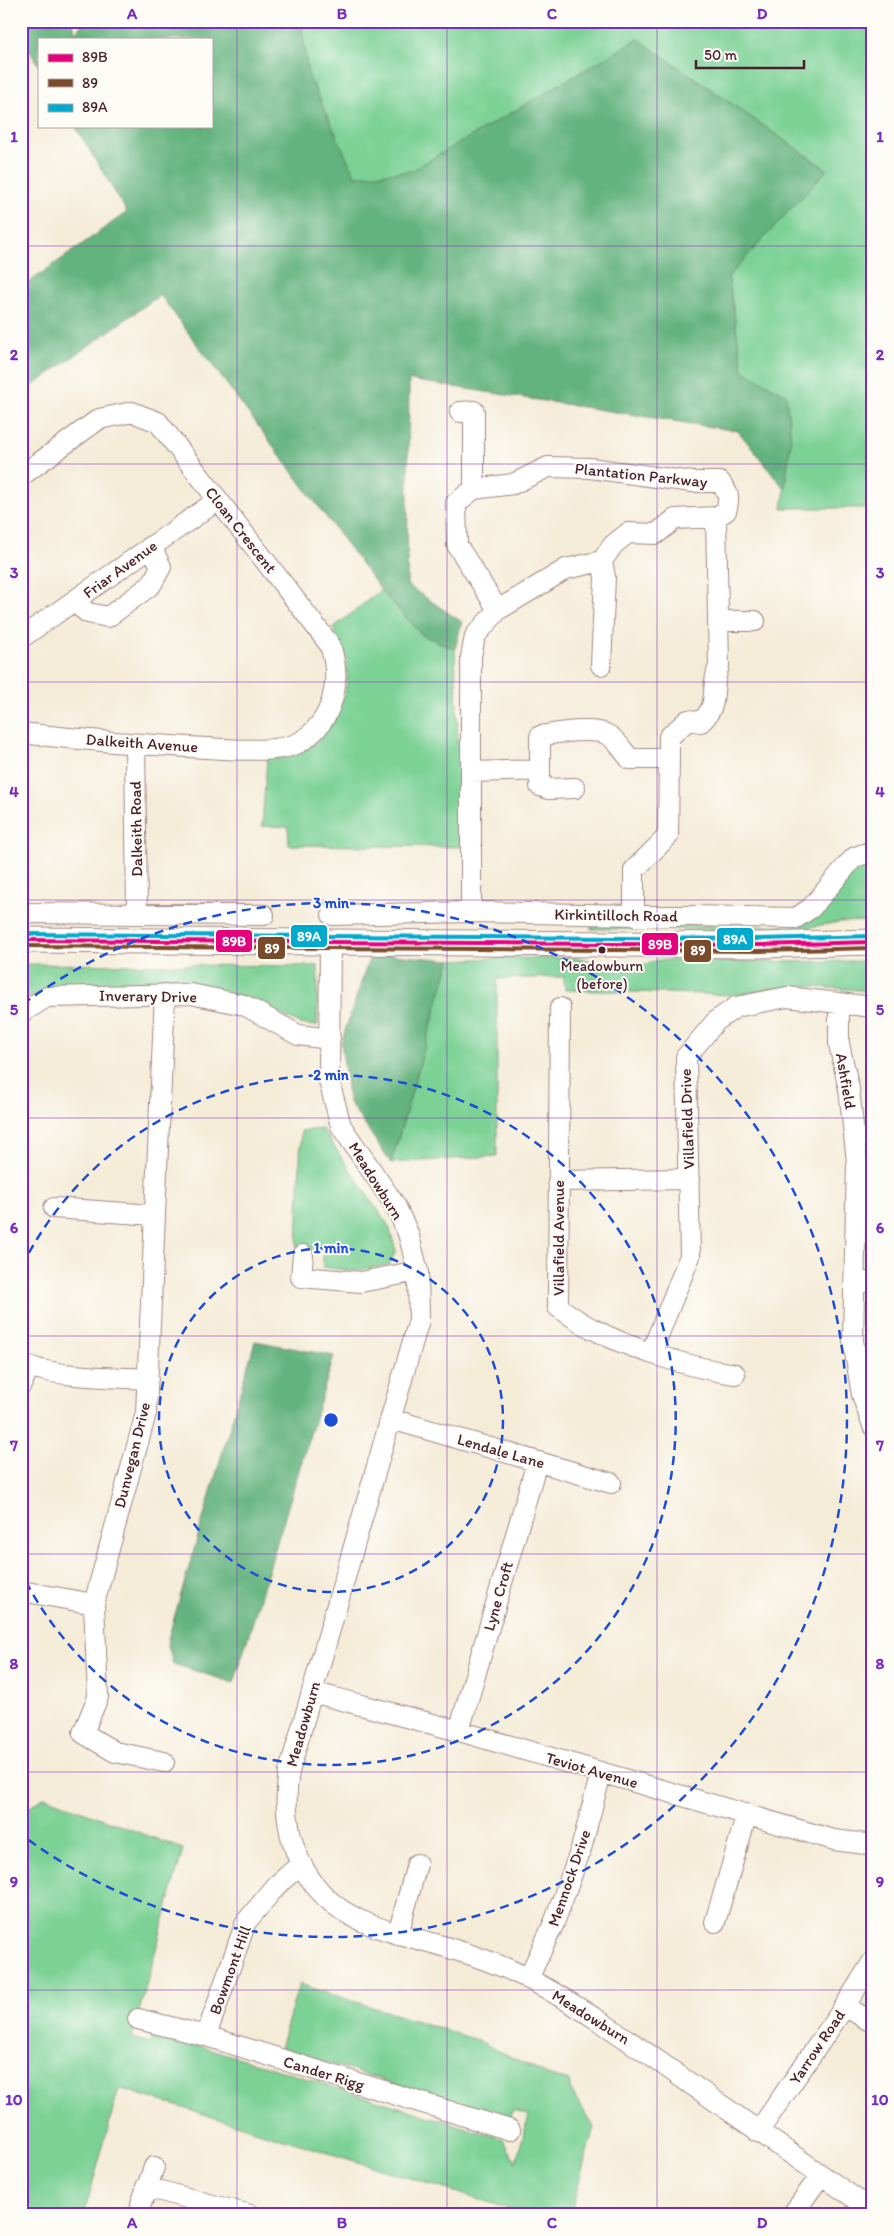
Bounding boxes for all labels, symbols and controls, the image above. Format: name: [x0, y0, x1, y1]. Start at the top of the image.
text: A: [126, 4, 138, 23]
text: B: [337, 4, 348, 23]
text: C: [547, 4, 558, 23]
text: D: [757, 4, 768, 23]
legend: [38, 38, 212, 128]
scale bar: [696, 38, 804, 70]
text: 50 m: [704, 46, 737, 64]
text: 89B: [82, 48, 108, 66]
text: 89: [82, 74, 98, 92]
text: 89A: [82, 98, 108, 116]
text: 1: [10, 127, 18, 146]
text: 1: [876, 127, 884, 146]
text: 2: [10, 345, 19, 364]
text: 2: [876, 345, 885, 364]
street label: Plantation Parkway: [574, 459, 709, 491]
street label: Cloan Crescent: [201, 483, 281, 577]
street label: Friar Avenue: [79, 536, 161, 602]
text: 3: [10, 563, 19, 582]
text: 3: [876, 563, 885, 582]
street label: Dalkeith Avenue: [85, 730, 199, 756]
street label: Dalkeith Road: [126, 781, 146, 877]
text: 4: [9, 782, 19, 801]
text: 4: [875, 782, 885, 801]
text: 3 min: [313, 894, 350, 912]
street label: Kirkintilloch Road: [554, 904, 678, 926]
line badge: 89A: [290, 924, 328, 948]
line badge: 89A: [716, 927, 754, 951]
text: 89A: [297, 928, 322, 945]
line badge: 89B: [215, 929, 253, 953]
text: 89A: [723, 931, 748, 948]
line badge: 89B: [641, 932, 679, 956]
text: 89B: [222, 933, 246, 950]
line badge: 89: [257, 936, 286, 960]
text: 89B: [648, 936, 672, 953]
line badge: 89: [683, 939, 712, 963]
text: 89: [265, 940, 280, 957]
text: 89: [691, 942, 706, 959]
marker: Meadowburn (before): [597, 945, 607, 955]
place label: Meadowburn (before): [561, 957, 643, 993]
street label: Inverary Drive: [99, 986, 197, 1006]
text: 5: [10, 1000, 19, 1019]
text: 5: [876, 1000, 885, 1019]
street label: Ashfield: [832, 1051, 860, 1111]
text: 2 min: [313, 1066, 350, 1084]
street label: Villafield Drive: [676, 1068, 698, 1170]
street label: Meadowburn: [345, 1139, 408, 1224]
street label: Villafield Avenue: [549, 1180, 568, 1296]
text: 6: [10, 1218, 19, 1237]
text: 6: [876, 1218, 885, 1237]
text: 1 min: [314, 1239, 349, 1257]
street label: Dunvegan Drive: [110, 1400, 154, 1510]
centre of rings: [322, 1411, 340, 1429]
street label: Lendale Lane: [455, 1429, 547, 1473]
text: 7: [9, 1436, 18, 1455]
text: 7: [875, 1436, 884, 1455]
street label: Lyne Croft: [479, 1559, 517, 1633]
text: 8: [10, 1654, 19, 1673]
text: 8: [876, 1654, 885, 1673]
street label: Meadowburn: [282, 1679, 324, 1769]
street label: Teviot Avenue: [544, 1748, 641, 1792]
street label: Mennock Drive: [544, 1827, 594, 1929]
text: 9: [10, 1872, 18, 1891]
text: 9: [876, 1872, 884, 1891]
street label: Bowmont Hill: [205, 1922, 255, 2017]
street label: Meadowburn: [549, 1986, 634, 2049]
street label: Yarrow Road: [785, 2006, 849, 2088]
street label: Cander Rigg: [281, 2052, 368, 2095]
text: 10: [5, 2090, 23, 2109]
text: 10: [871, 2090, 889, 2109]
text: A: [126, 2213, 138, 2232]
text: B: [337, 2213, 348, 2232]
text: C: [547, 2213, 558, 2232]
text: D: [757, 2213, 768, 2232]

